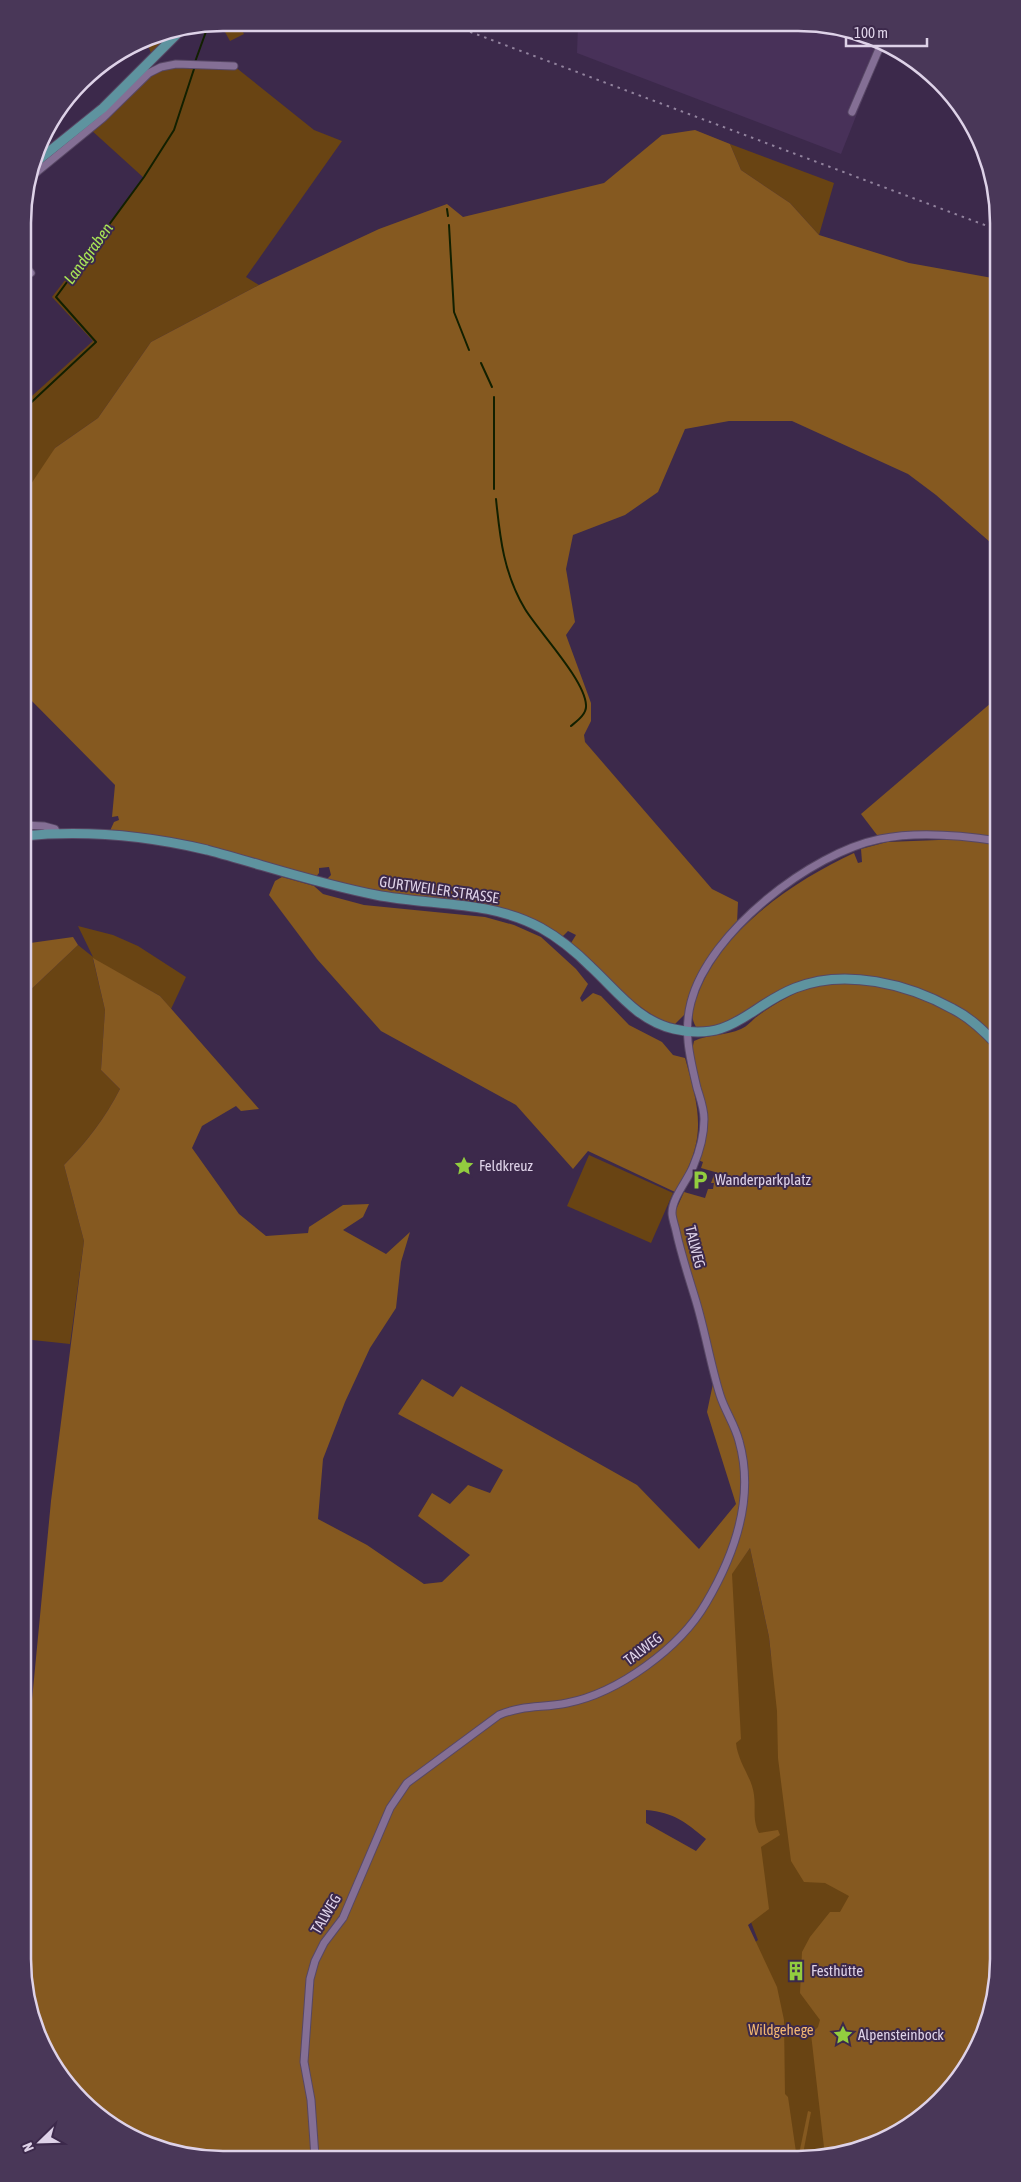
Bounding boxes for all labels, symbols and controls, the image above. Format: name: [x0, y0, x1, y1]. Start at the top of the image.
scale bar: [846, 15, 927, 47]
text: 100 m: [854, 24, 888, 41]
water label: Landgraben: [60, 219, 117, 288]
street label: GURTWEILER STRASSE: [378, 873, 500, 906]
place icon: Feldkreuz: [453, 1155, 475, 1177]
place label: Feldkreuz: [479, 1157, 534, 1174]
parking icon: Wanderparkplatz: [689, 1169, 711, 1191]
place label: Wanderparkplatz: [715, 1171, 812, 1188]
street label: TALWEG: [682, 1224, 709, 1270]
street label: TALWEG: [620, 1629, 665, 1668]
street label: TALWEG: [307, 1891, 344, 1937]
building icon: Festhütte: [785, 1960, 807, 1982]
place label: Festhütte: [811, 1962, 863, 1979]
park label: Wildgehege: [748, 2021, 814, 2038]
place icon: Alpensteinbock: [832, 2024, 854, 2046]
place label: Alpensteinbock: [858, 2026, 944, 2043]
north arrow: [15, 2117, 65, 2167]
text: N: [19, 2140, 37, 2154]

